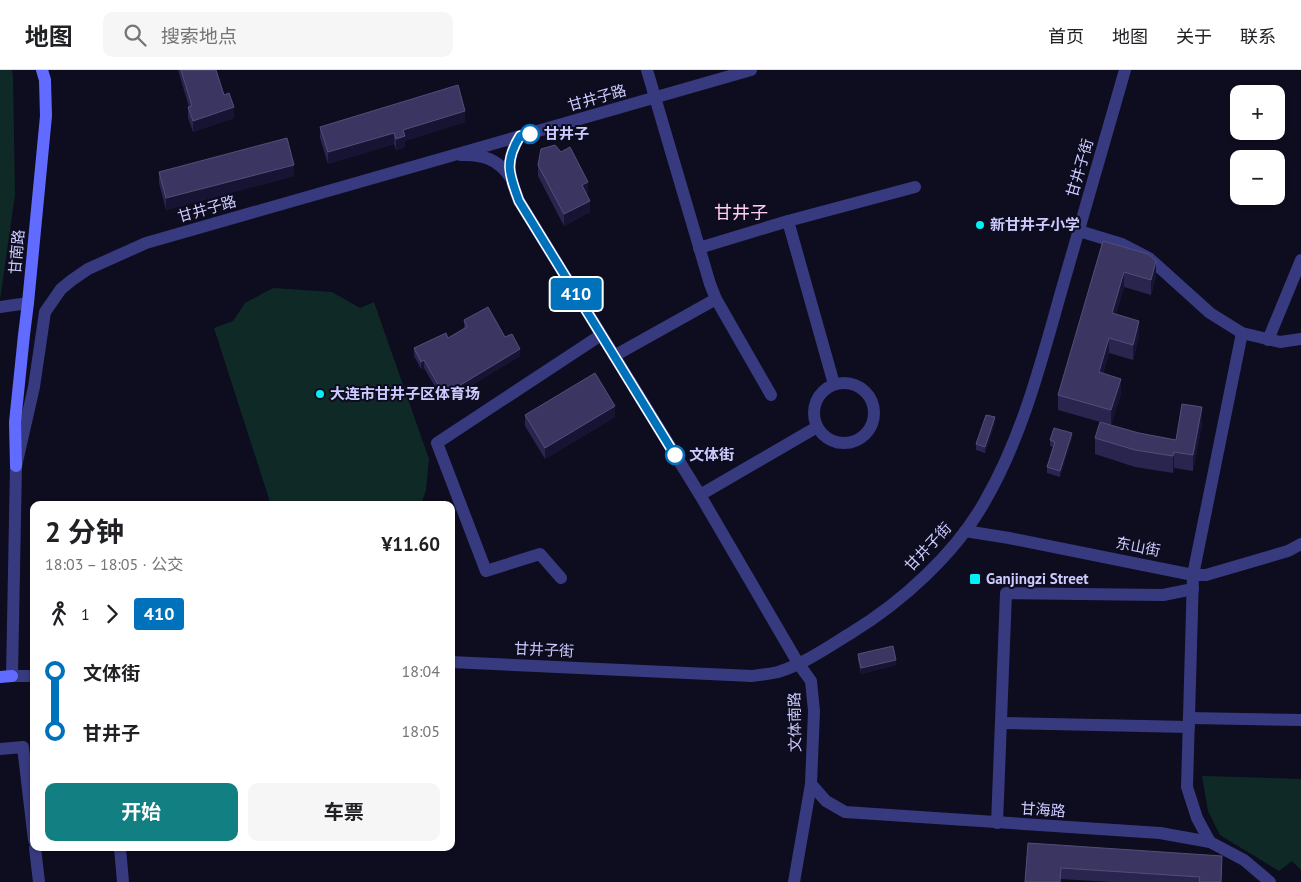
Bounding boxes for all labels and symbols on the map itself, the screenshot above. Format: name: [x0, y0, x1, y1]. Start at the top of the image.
street label: 甘井子路: [565, 80, 628, 115]
marker: 甘井子: [520, 124, 540, 144]
place label: 甘井子: [544, 124, 589, 143]
street label: 甘井子街: [1062, 136, 1097, 199]
street label: 甘井子路: [175, 191, 238, 226]
district label: 甘井子: [714, 201, 768, 224]
place label: 新甘井子小学: [990, 215, 1080, 234]
marker: 新甘井子小学: [974, 219, 986, 231]
street label: 甘南路: [5, 229, 28, 275]
line badge: 410: [547, 278, 605, 310]
place label: 大连市甘井子区体育场: [330, 384, 480, 403]
marker: 大连市甘井子区体育场: [314, 388, 326, 400]
marker: 文体街: [665, 445, 685, 465]
place label: 文体街: [689, 445, 734, 464]
street label: 甘井子街: [900, 518, 955, 575]
street label: 东山街: [1114, 533, 1162, 560]
place label: Ganjingzi Street: [986, 569, 1089, 588]
marker: Ganjingzi Street: [968, 572, 982, 586]
street label: 甘井子街: [514, 638, 574, 661]
street label: 文体南路: [784, 692, 805, 752]
street label: 甘海路: [1020, 798, 1066, 821]

